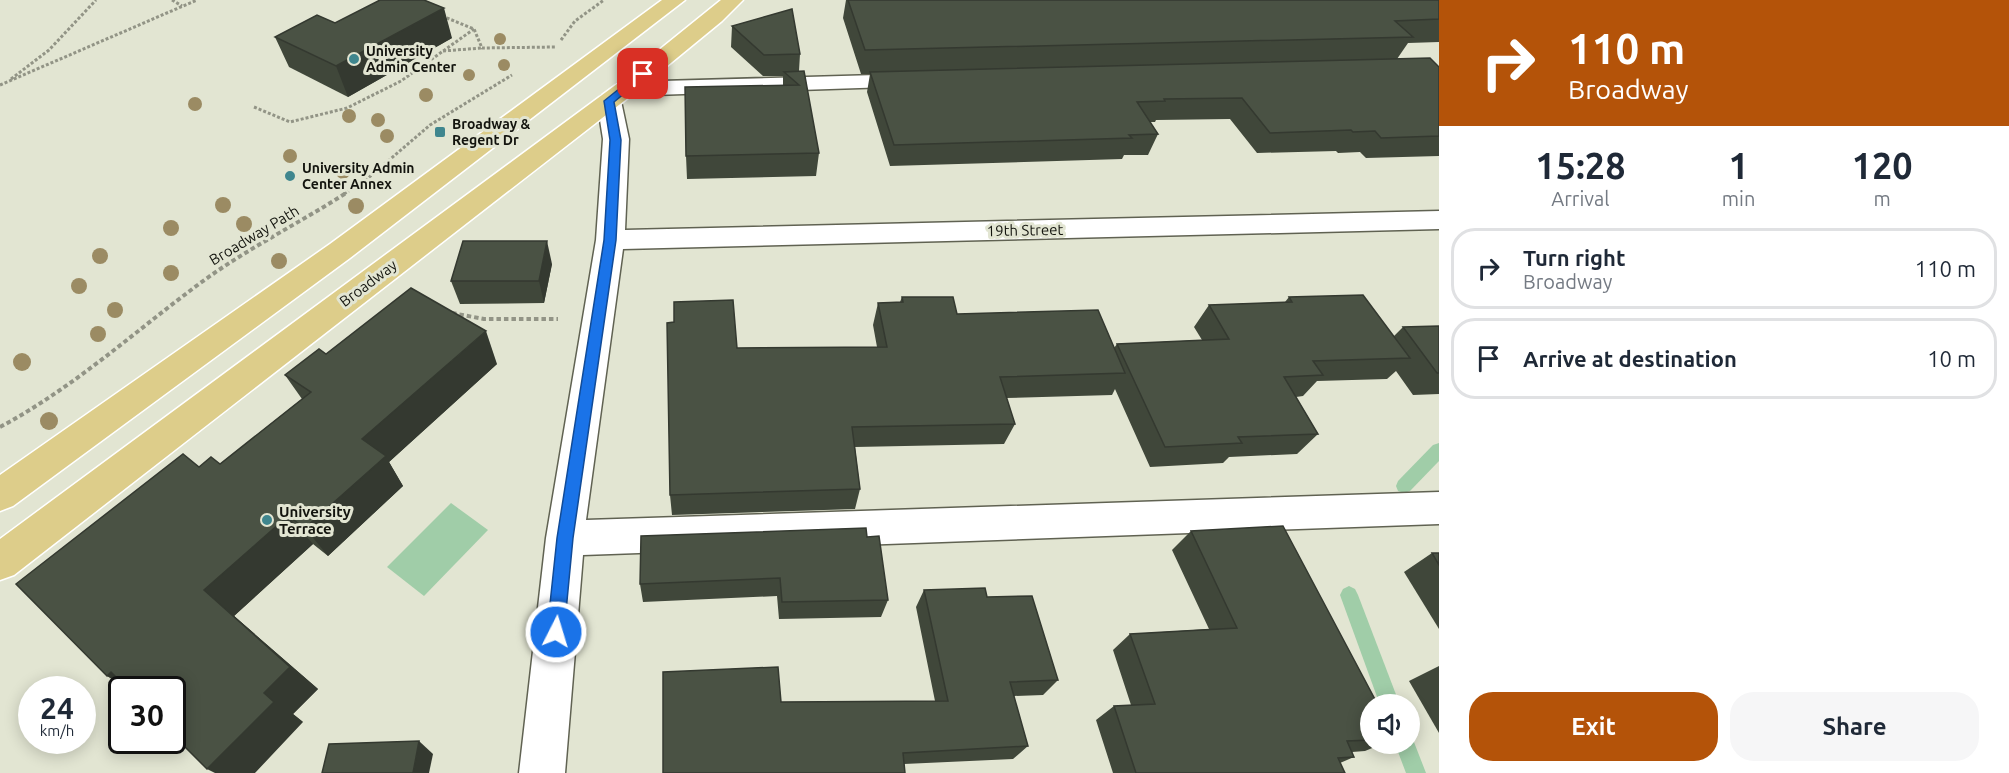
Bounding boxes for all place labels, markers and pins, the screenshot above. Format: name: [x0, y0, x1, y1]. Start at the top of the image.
place label: University Admin Center: [366, 43, 457, 75]
pin: [617, 48, 668, 99]
marker: University Admin Center: [347, 52, 361, 66]
place label: Broadway & Regent Dr: [452, 116, 530, 148]
marker: Broadway & Regent Dr: [433, 125, 447, 139]
place label: University Admin Center Annex: [302, 160, 415, 192]
marker: University Admin Center Annex: [283, 169, 297, 183]
place label: University Terrace: [279, 503, 351, 537]
marker: University Terrace: [260, 513, 274, 527]

